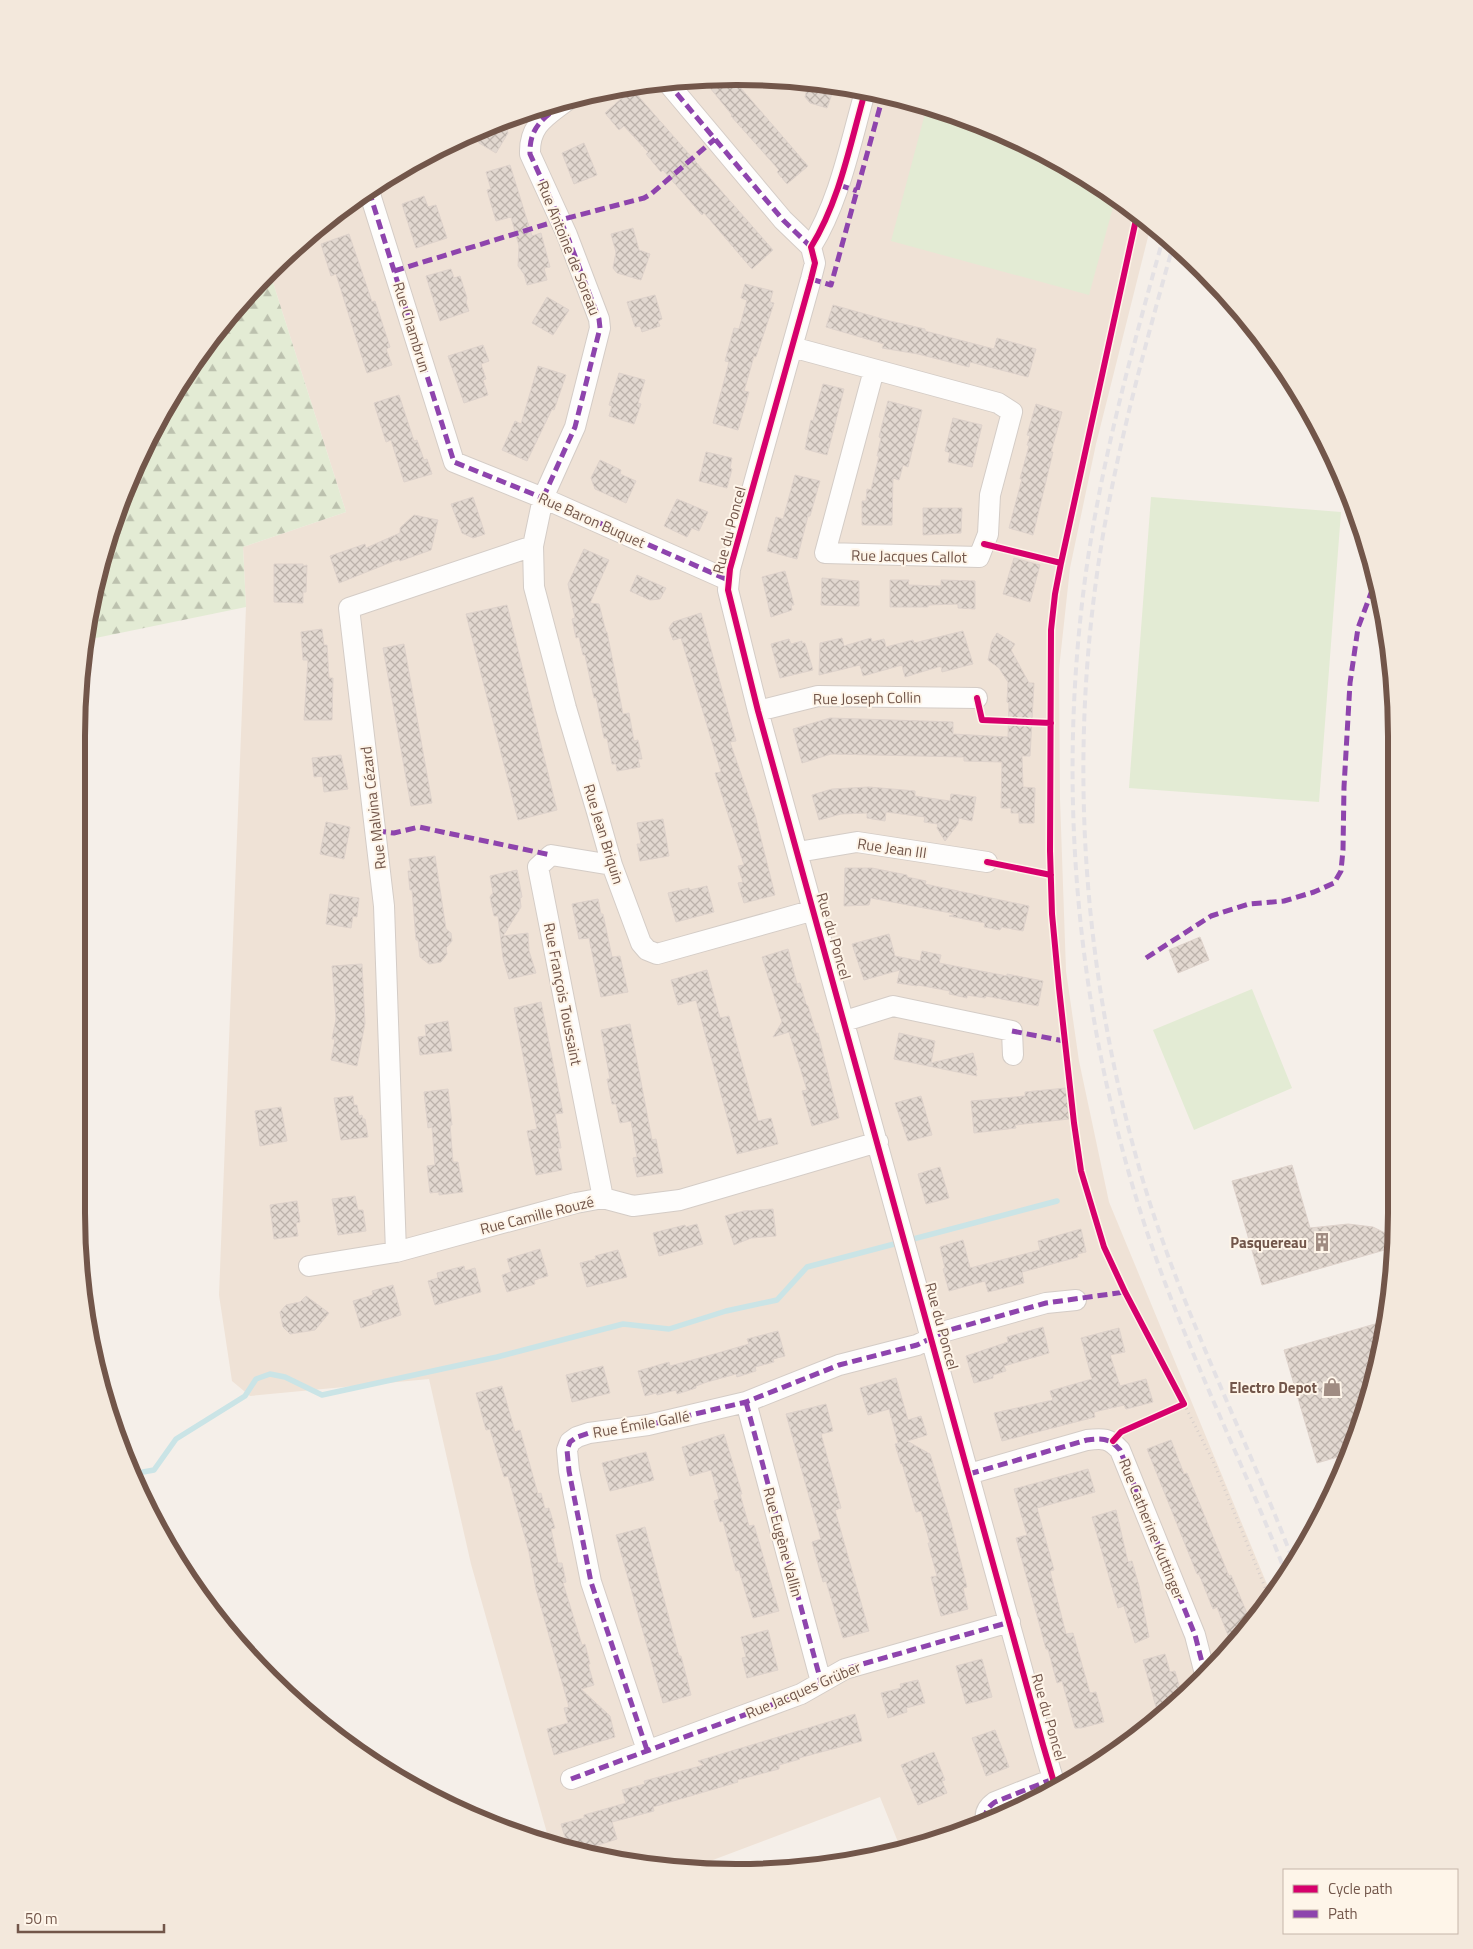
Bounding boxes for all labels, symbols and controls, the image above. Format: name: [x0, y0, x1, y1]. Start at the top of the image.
street label: Rue Antoine de Soreau: [531, 177, 607, 319]
street label: Rue Chambrun: [387, 279, 437, 375]
street label: Rue du Poncel: [706, 484, 752, 576]
street label: Rue Baron Buquet: [535, 486, 650, 554]
street label: Rue Jacques Callot: [851, 543, 968, 569]
street label: Rue Joseph Collin: [813, 686, 921, 710]
street label: Rue Malvina Cézard: [354, 745, 392, 871]
street label: Rue Jean Briquin: [578, 781, 630, 887]
street label: Rue Jean III: [856, 832, 928, 864]
street label: Rue du Poncel: [811, 890, 857, 982]
street label: Rue François Toussaint: [538, 921, 588, 1068]
street label: Rue Camille Rouzé: [478, 1190, 596, 1240]
place label: Pasquereau: [1230, 1231, 1307, 1254]
building icon: Pasquereau: [1311, 1231, 1333, 1253]
street label: Rue du Poncel: [919, 1280, 965, 1372]
place label: Electro Depot: [1229, 1376, 1318, 1399]
shop icon: Electro Depot: [1321, 1376, 1343, 1398]
street label: Rue Émile Gallé: [591, 1404, 691, 1444]
street label: Rue Catherine Kuttinger: [1113, 1455, 1191, 1603]
street label: Rue Eugène Vallin: [757, 1485, 809, 1599]
street label: Rue Jacques Grüber: [742, 1655, 864, 1725]
street label: Rue du Poncel: [1026, 1671, 1072, 1763]
legend: [1283, 1869, 1458, 1934]
text: Cycle path: [1328, 1877, 1393, 1900]
scale bar: [18, 1902, 164, 1934]
text: Path: [1328, 1902, 1358, 1925]
text: 50 m: [25, 1907, 58, 1930]

